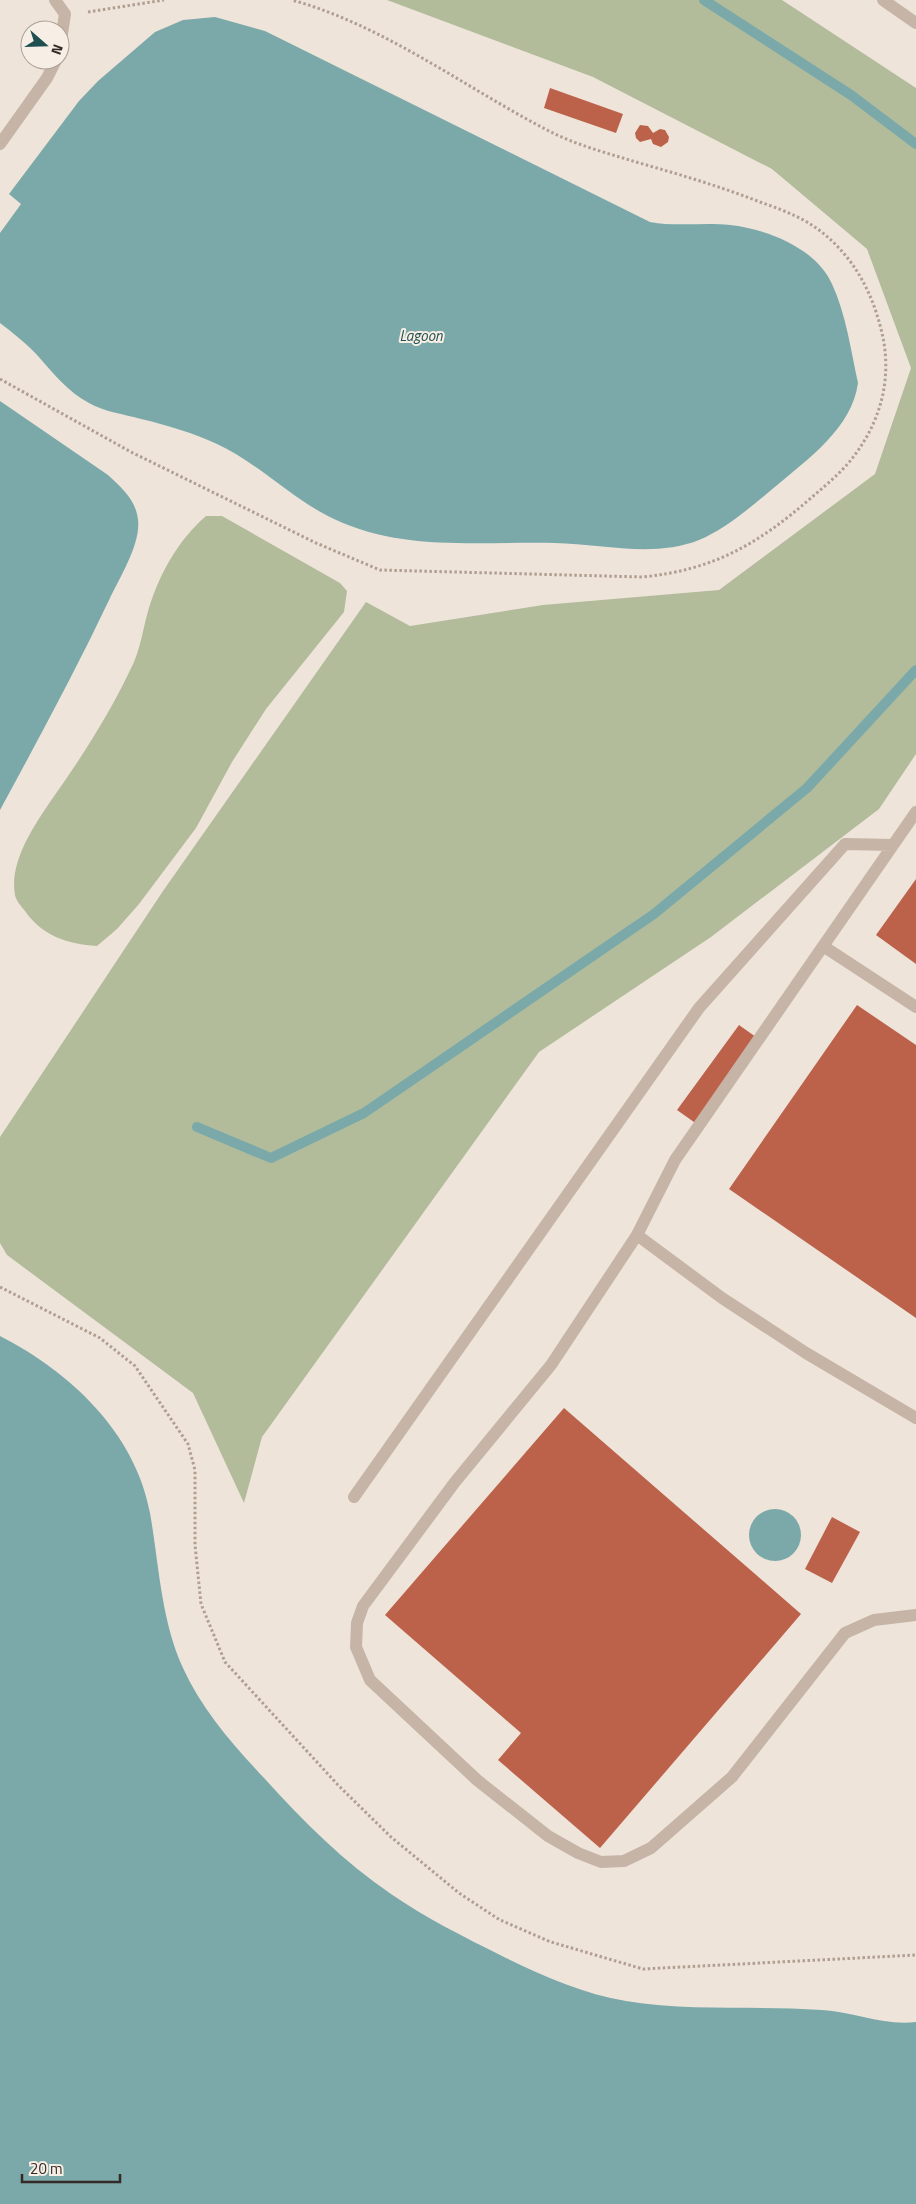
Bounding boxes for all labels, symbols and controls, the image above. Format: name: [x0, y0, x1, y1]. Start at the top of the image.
north arrow: [20, 20, 70, 70]
text: N: [46, 41, 69, 58]
water label: Lagoon: [399, 324, 443, 347]
scale bar: [22, 2152, 120, 2184]
text: 20 m: [30, 2157, 63, 2180]

